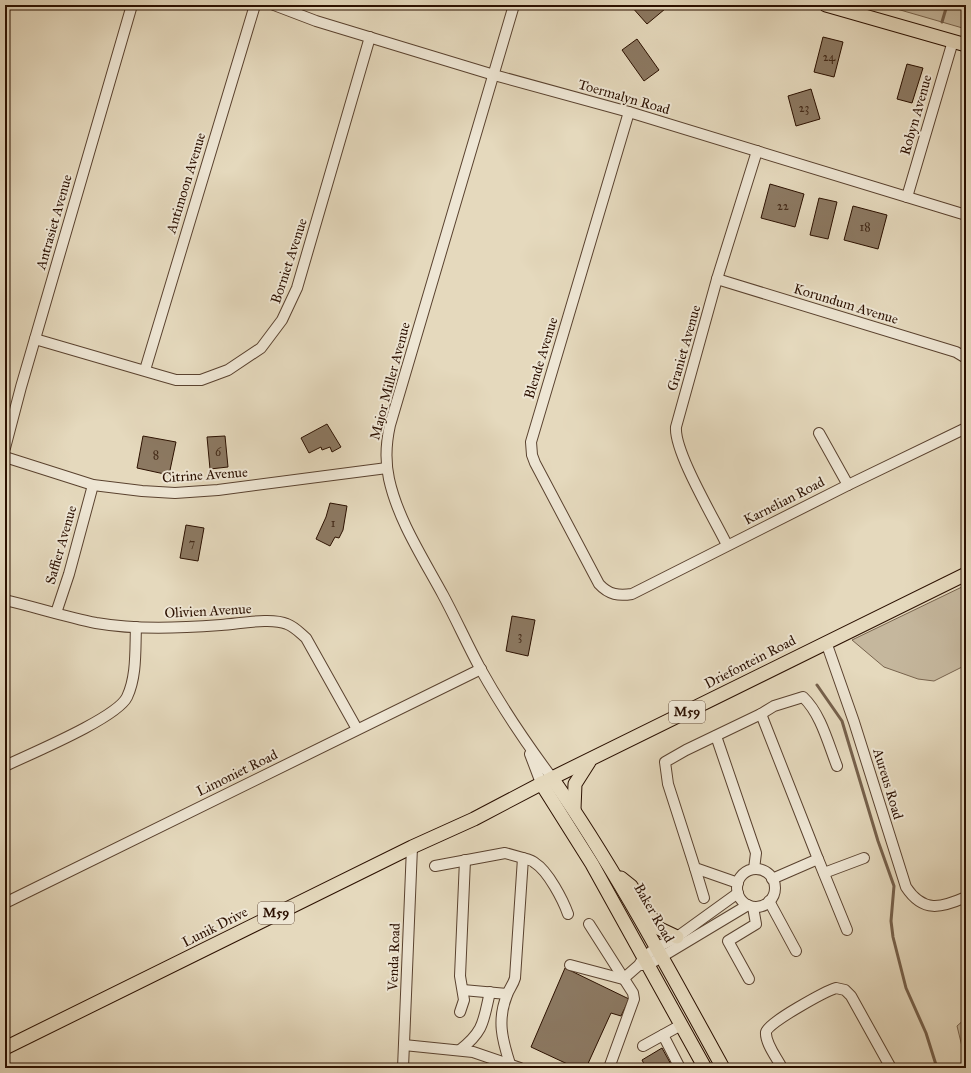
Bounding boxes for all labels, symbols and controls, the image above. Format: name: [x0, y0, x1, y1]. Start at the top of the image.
house number: 24: [823, 50, 836, 64]
street label: Robyn Avenue: [896, 73, 936, 157]
street label: Toermalyn Road: [576, 76, 672, 118]
house number: 23: [799, 101, 810, 115]
street label: Antimoon Avenue: [162, 130, 209, 236]
street label: Antrasiet Avenue: [32, 172, 76, 272]
house number: 22: [777, 199, 789, 213]
street label: Borniet Avenue: [267, 216, 311, 306]
house number: 18: [859, 220, 871, 234]
street label: Korundum Avenue: [792, 280, 901, 328]
street label: Graniet Avenue: [664, 303, 704, 393]
street label: Blende Avenue: [521, 315, 562, 401]
street label: Major Miller Avenue: [366, 320, 414, 442]
house number: 6: [215, 445, 222, 459]
house number: 8: [153, 448, 159, 462]
street label: Citrine Avenue: [162, 464, 249, 486]
street label: Karnelian Road: [741, 473, 827, 529]
street label: Saffier Avenue: [42, 503, 80, 586]
house number: 1: [331, 516, 336, 530]
house number: 7: [189, 536, 195, 550]
street label: Olivien Avenue: [164, 600, 252, 622]
house number: 3: [518, 629, 523, 643]
street label: Driefontein Road: [701, 632, 799, 692]
road number: M59: [669, 701, 705, 723]
street label: Limoniet Road: [194, 746, 280, 800]
street label: Aureus Road: [869, 746, 907, 821]
street label: Baker Road: [630, 880, 678, 946]
road number: M59: [258, 902, 294, 924]
street label: Lunik Drive: [179, 903, 251, 951]
street label: Venda Road: [384, 923, 404, 992]

